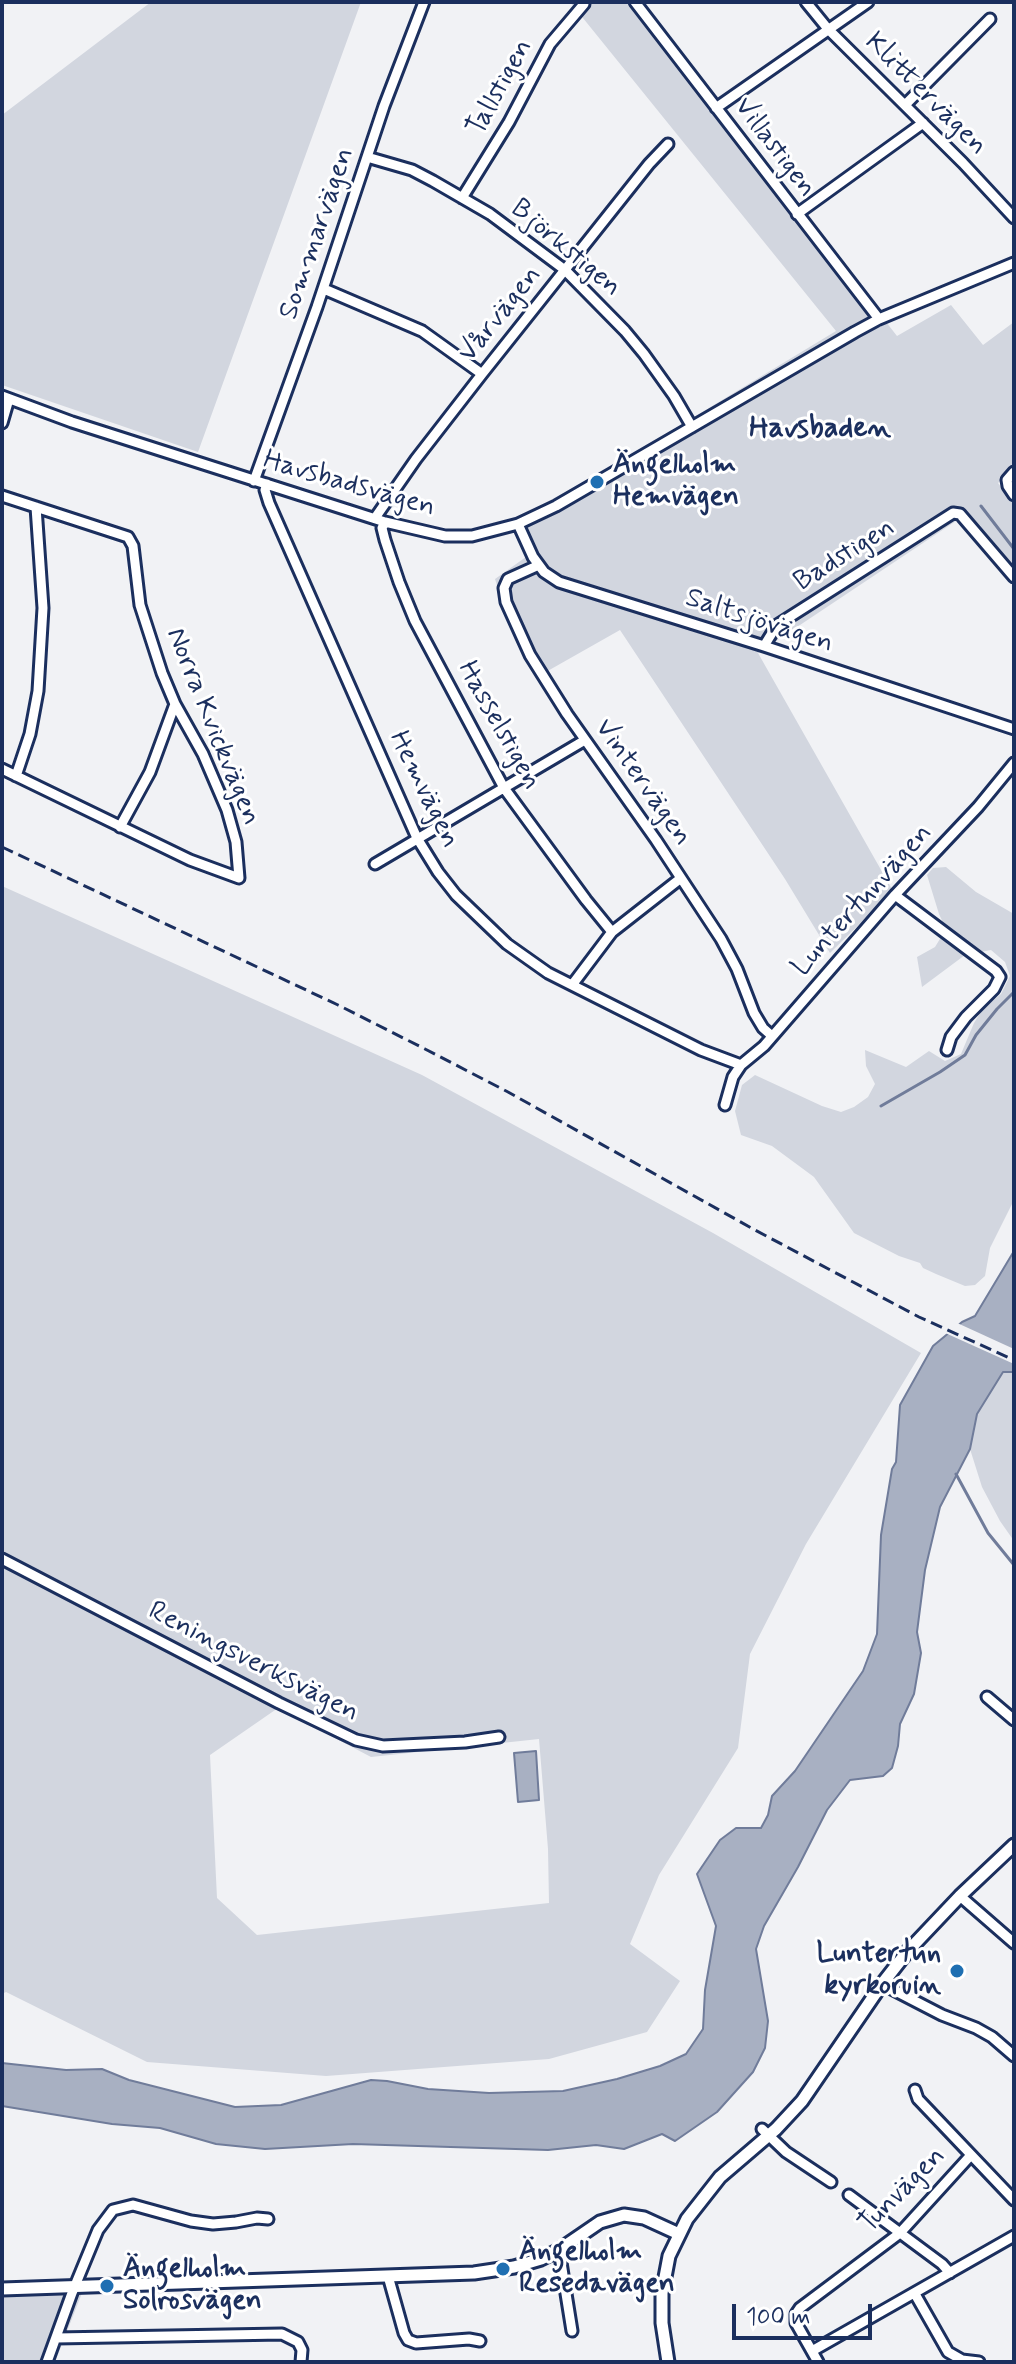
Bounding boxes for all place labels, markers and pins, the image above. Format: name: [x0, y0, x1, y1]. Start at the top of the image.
place label: Ängelholm Hemvägen: [613, 449, 739, 515]
marker: Ängelholm Hemvägen: [588, 473, 606, 491]
place label: Luntertun kyrkoruin: [817, 1938, 941, 2004]
marker: Luntertun kyrkoruin: [948, 1962, 966, 1980]
place label: Ängelholm Resedavägen: [519, 2236, 675, 2302]
place label: Ängelholm Solrosvägen: [123, 2253, 262, 2319]
marker: Ängelholm Resedavägen: [494, 2260, 512, 2278]
marker: Ängelholm Solrosvägen: [98, 2277, 116, 2295]

